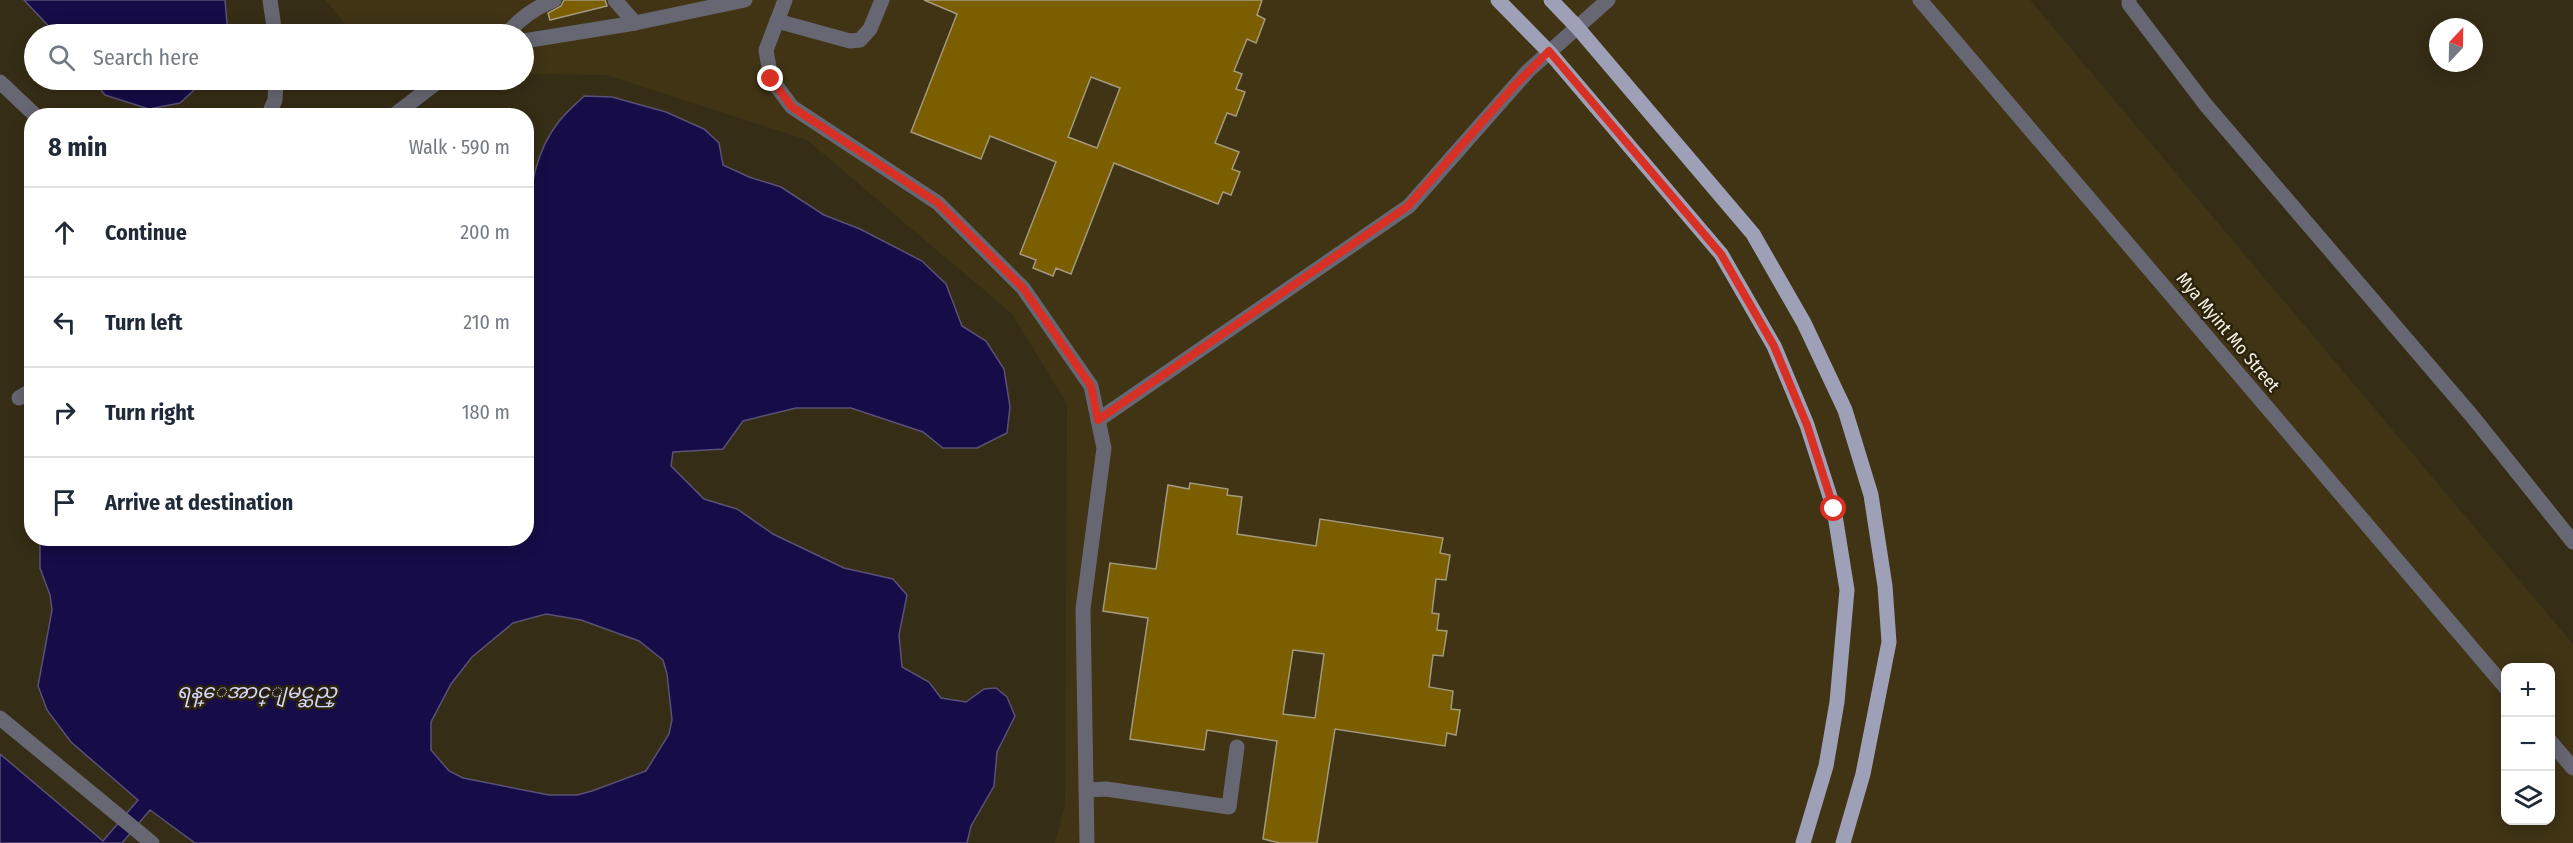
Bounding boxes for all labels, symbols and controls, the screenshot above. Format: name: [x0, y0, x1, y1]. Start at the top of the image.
north arrow: [2429, 18, 2483, 72]
search box: [24, 24, 534, 90]
icon: search: [45, 41, 78, 74]
text: Search here: [93, 44, 199, 71]
route end: [757, 65, 783, 91]
text: 8 min: [48, 132, 107, 163]
text: Walk · 590 m: [409, 135, 510, 159]
icon: ahead: [48, 216, 81, 249]
text: Continue: [105, 219, 187, 246]
text: 200 m: [460, 220, 510, 244]
street label: Mya Myint Mo Street: [2172, 268, 2284, 396]
icon: left: [48, 306, 81, 339]
text: Turn left: [105, 309, 183, 336]
text: 210 m: [463, 310, 510, 334]
icon: right: [48, 396, 81, 429]
text: Turn right: [105, 399, 194, 426]
text: 180 m: [462, 400, 510, 424]
icon: arrive: [48, 486, 81, 519]
text: Arrive at destination: [105, 489, 293, 516]
route start: [1820, 495, 1846, 521]
map controls: [2501, 663, 2555, 825]
button: +: [2501, 663, 2555, 717]
water label: ရန္ေအာင္ျမင္ဆည္: [177, 679, 338, 708]
button: −: [2501, 717, 2555, 771]
button: layers: [2501, 771, 2555, 825]

